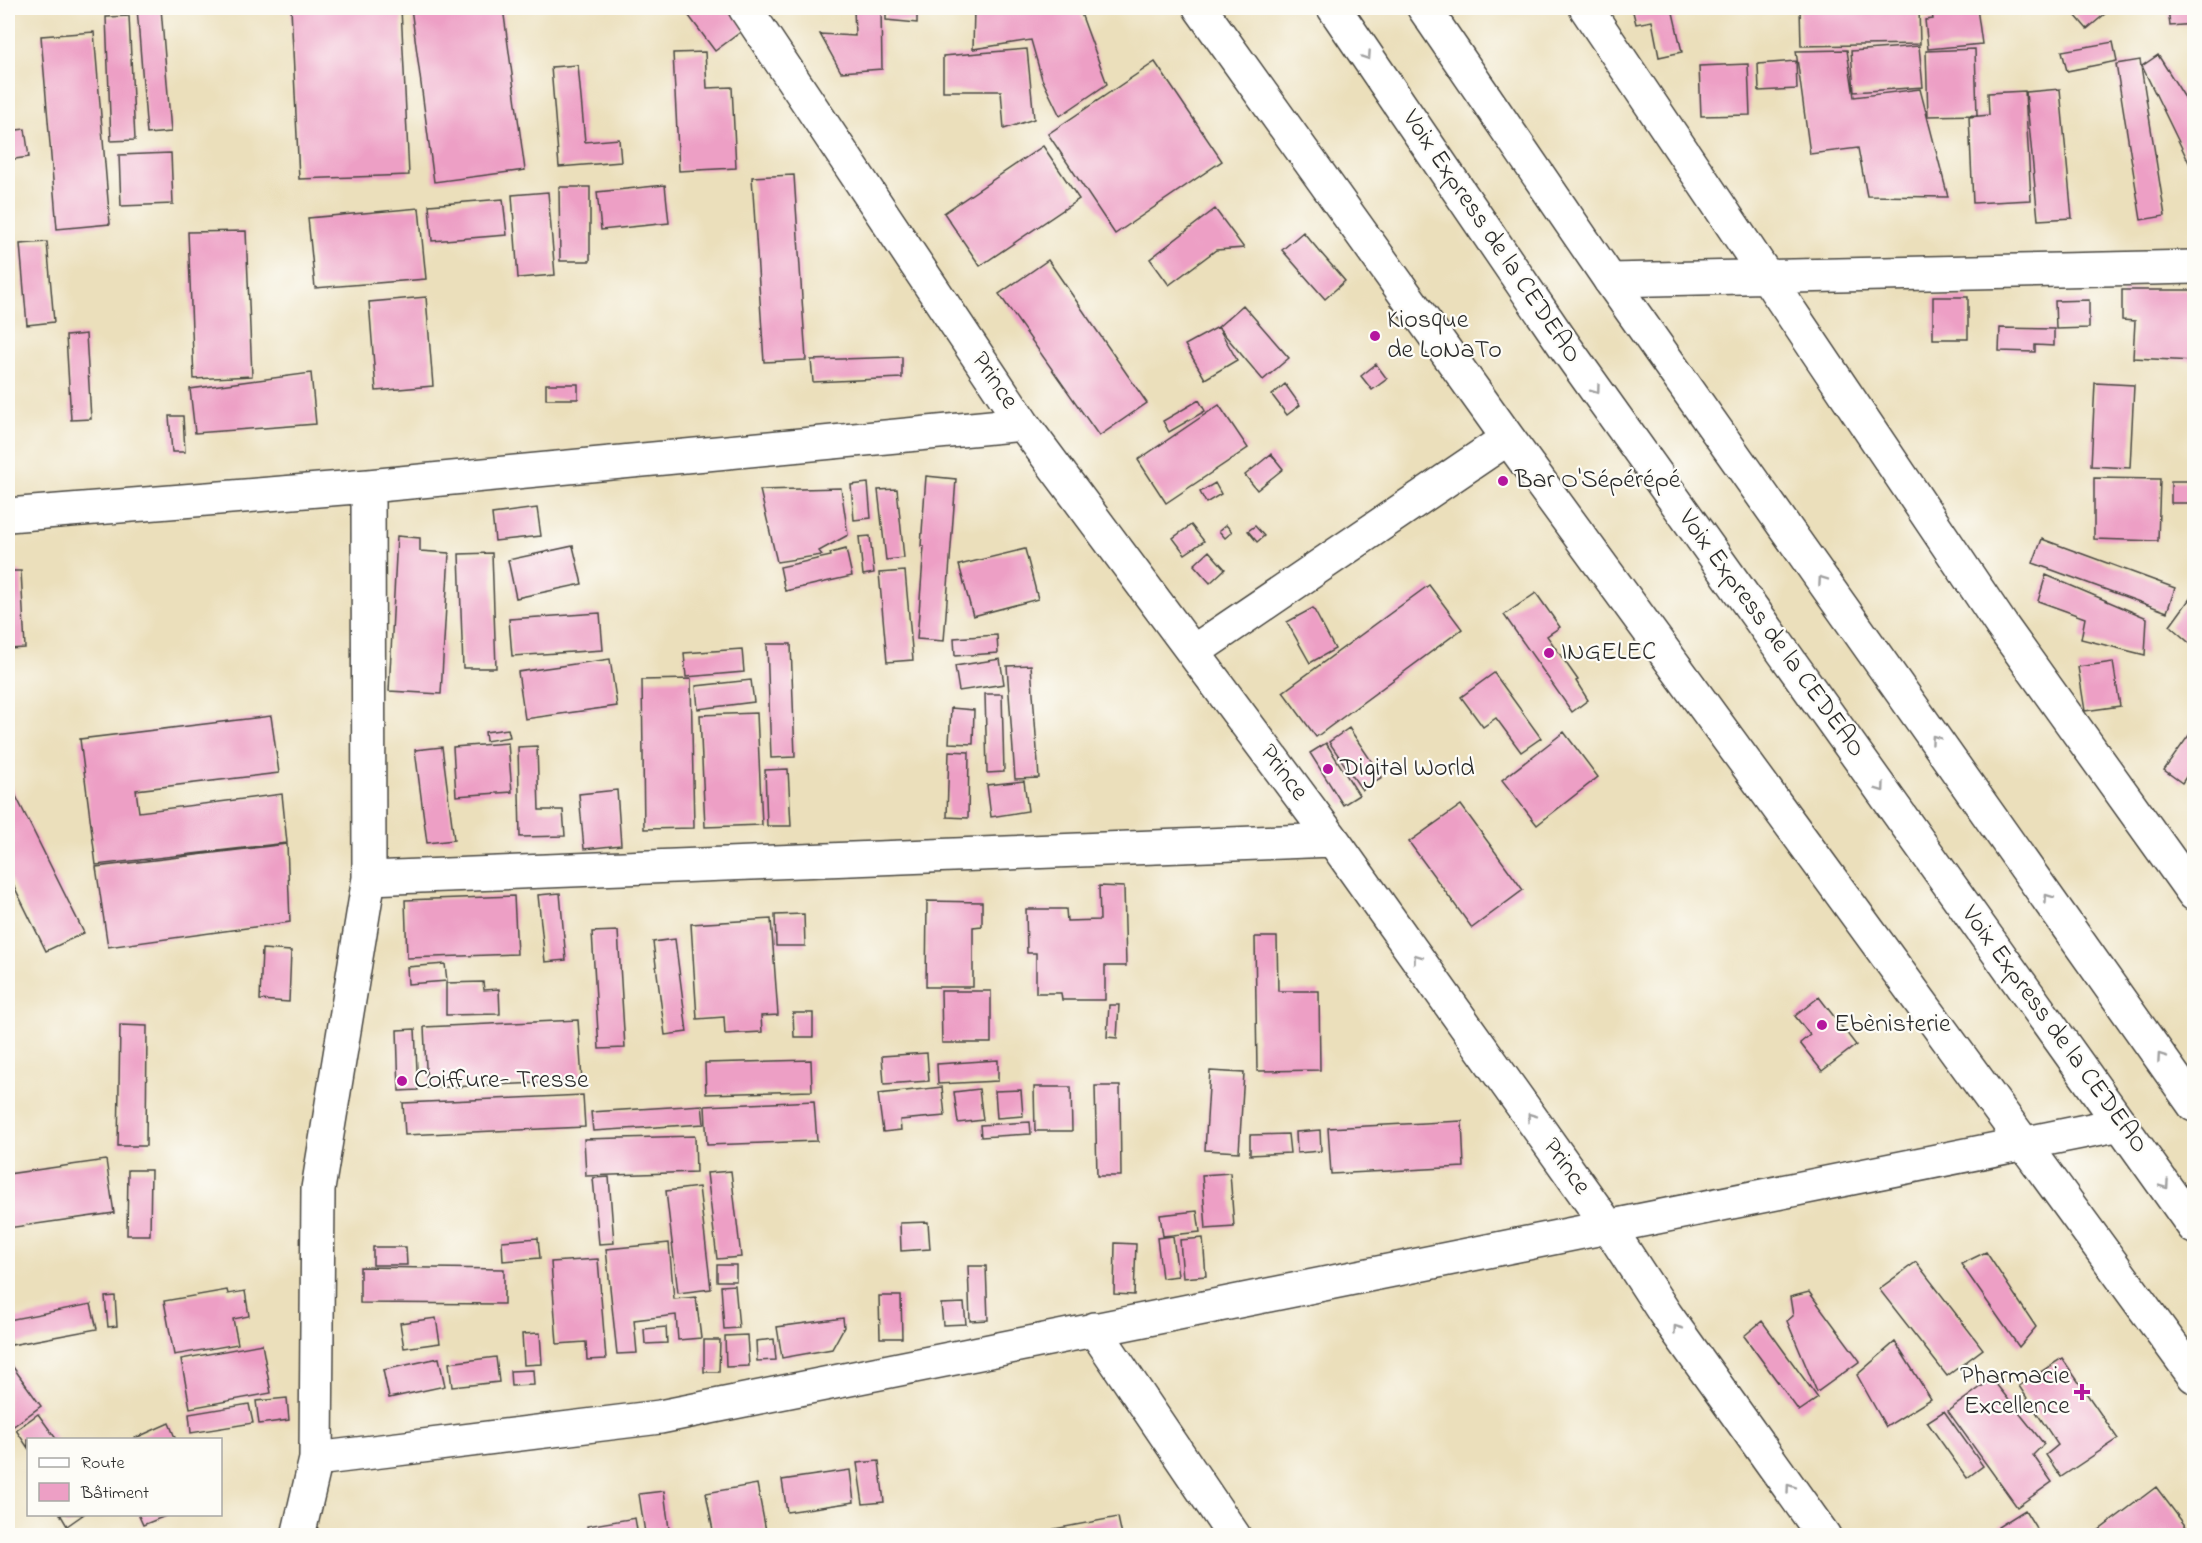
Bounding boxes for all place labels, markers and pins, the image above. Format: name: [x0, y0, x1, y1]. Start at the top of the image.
place label: Kiosque de LoNaTo: [1387, 302, 1502, 370]
marker: Kiosque de LoNaTo: [1368, 329, 1382, 343]
place label: Bar O'Sépérépé: [1514, 462, 1681, 500]
marker: Bar O'Sépérépé: [1496, 474, 1510, 488]
place label: INGELEC: [1561, 634, 1656, 672]
marker: INGELEC: [1542, 646, 1556, 660]
place label: Digital World: [1339, 750, 1475, 788]
marker: Digital World: [1321, 762, 1335, 776]
place label: Ebènisterie: [1834, 1006, 1951, 1044]
marker: Ebènisterie: [1815, 1018, 1829, 1032]
place label: Coiffure- Tresse: [414, 1062, 589, 1100]
marker: Coiffure- Tresse: [395, 1074, 409, 1088]
place label: Pharmacie Excellence: [1960, 1358, 2070, 1426]
marker: Pharmacie Excellence: [2075, 1385, 2089, 1399]

